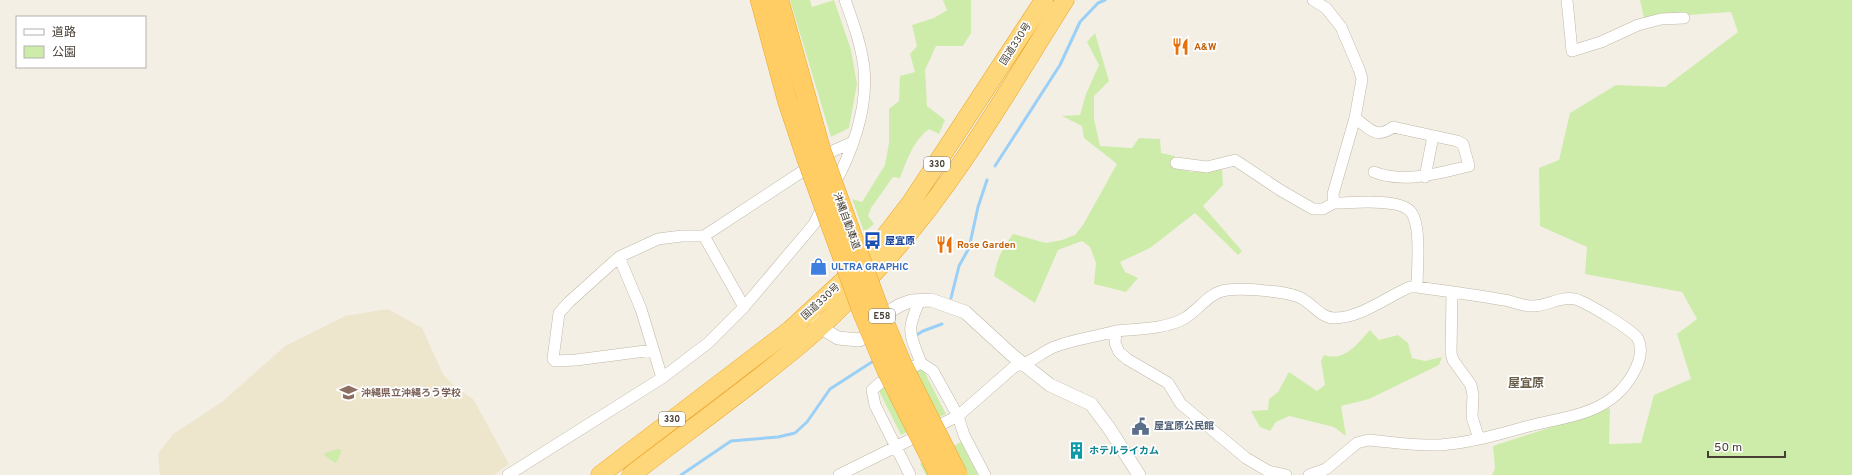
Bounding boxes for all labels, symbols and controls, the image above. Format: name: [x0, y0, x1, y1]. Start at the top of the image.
legend: [16, 16, 146, 68]
street label: 国道330号: [997, 20, 1035, 68]
text: 道路: [52, 25, 76, 41]
restaurant icon: A&W: [1171, 37, 1191, 57]
place label: A&W: [1194, 41, 1217, 54]
text: 公園: [52, 45, 76, 61]
road number: 330: [924, 157, 950, 171]
street label: 沖縄自動車道: [830, 191, 862, 251]
bus stop icon: 屋宜原: [862, 231, 882, 251]
place label: 屋宜原: [885, 235, 915, 248]
restaurant icon: Rose Garden: [934, 235, 954, 255]
place label: Rose Garden: [957, 239, 1016, 252]
shop icon: ULTRA GRAPHIC: [808, 257, 828, 277]
place label: ULTRA GRAPHIC: [831, 261, 909, 274]
street label: 国道330号: [799, 281, 843, 323]
road number: E58: [869, 309, 895, 323]
district label: 屋宜原: [1508, 376, 1544, 392]
school or university icon: 沖縄県立沖縄ろう学校: [338, 383, 358, 403]
place label: 沖縄県立沖縄ろう学校: [361, 387, 461, 400]
road number: 330: [659, 412, 685, 426]
public building icon: 屋宜原公民館: [1131, 416, 1151, 436]
place label: 屋宜原公民館: [1154, 420, 1214, 433]
scale bar: [1708, 433, 1785, 459]
text: 50 m: [1714, 440, 1742, 456]
building icon: ホテルライカム: [1066, 441, 1086, 461]
place label: ホテルライカム: [1089, 445, 1159, 458]

